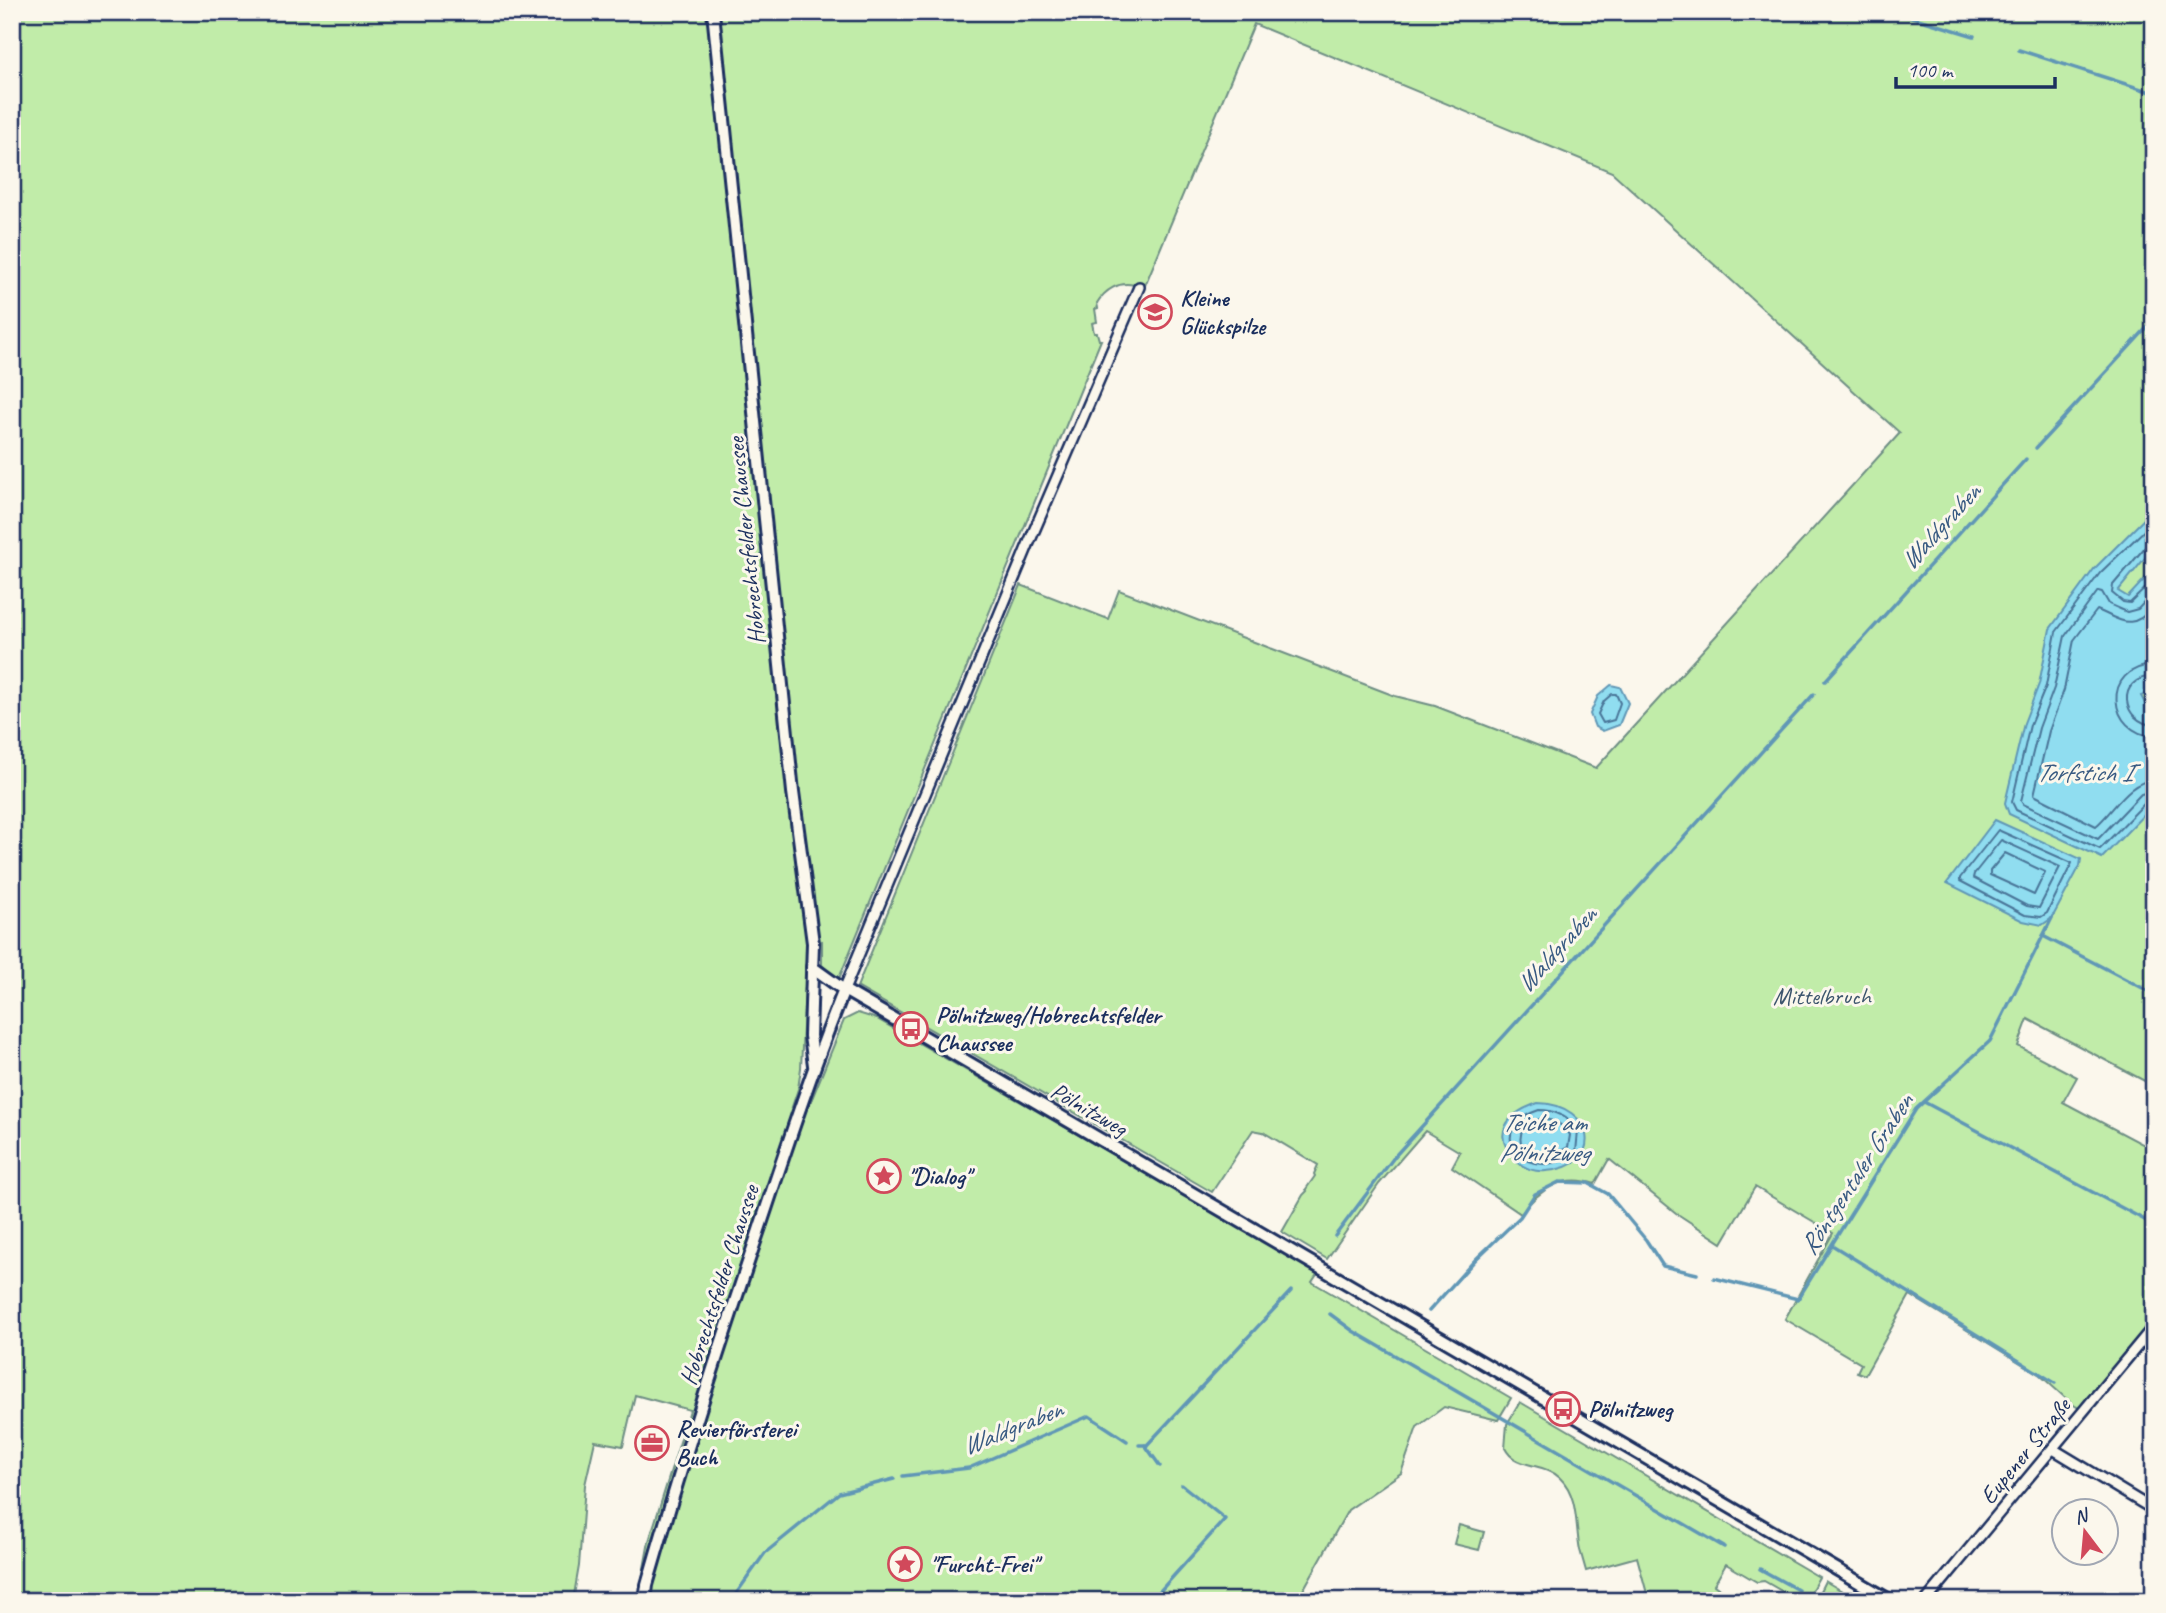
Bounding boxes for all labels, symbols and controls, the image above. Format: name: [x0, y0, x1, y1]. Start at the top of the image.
scale bar: [1896, 46, 2056, 90]
text: 100 m: [1907, 57, 1954, 83]
place label: Kleine Glückspilze: [1180, 283, 1267, 341]
school or university icon: Kleine Glückspilze: [1136, 293, 1174, 331]
street label: Hobrechtsfelder Chaussee: [720, 434, 772, 646]
water label: Waldgraben: [1893, 475, 1989, 576]
water label: Torfstich I: [2036, 756, 2141, 789]
water label: Waldgraben: [1509, 898, 1605, 999]
park label: Mittelbruch: [1773, 981, 1873, 1011]
place label: Pölnitzweg/Hobrechtsfelder Chaussee: [936, 1000, 1163, 1058]
bus stop icon: Pölnitzweg/Hobrechtsfelder Chaussee: [892, 1010, 930, 1048]
street label: Pölnitzweg: [1045, 1075, 1134, 1144]
water label: Röntgentaler Graben: [1792, 1086, 1922, 1261]
water label: Teiche am Pölnitzweg: [1499, 1106, 1593, 1169]
place icon: "Dialog": [865, 1157, 903, 1195]
place label: "Dialog": [908, 1161, 975, 1191]
street label: Hobrechtsfelder Chaussee: [673, 1179, 766, 1389]
bus stop icon: Pölnitzweg: [1544, 1390, 1582, 1428]
street label: Eupener Straße: [1973, 1390, 2078, 1510]
water label: Waldgraben: [957, 1392, 1069, 1462]
place label: Pölnitzweg: [1588, 1394, 1675, 1424]
place label: Revierförsterei Buch: [676, 1414, 799, 1472]
office icon: Revierförsterei Buch: [633, 1424, 671, 1462]
north arrow: [2050, 1498, 2120, 1568]
text: N: [2072, 1503, 2093, 1530]
place icon: "Furcht-Frei": [886, 1545, 924, 1583]
place label: "Furcht-Frei": [930, 1549, 1043, 1579]

